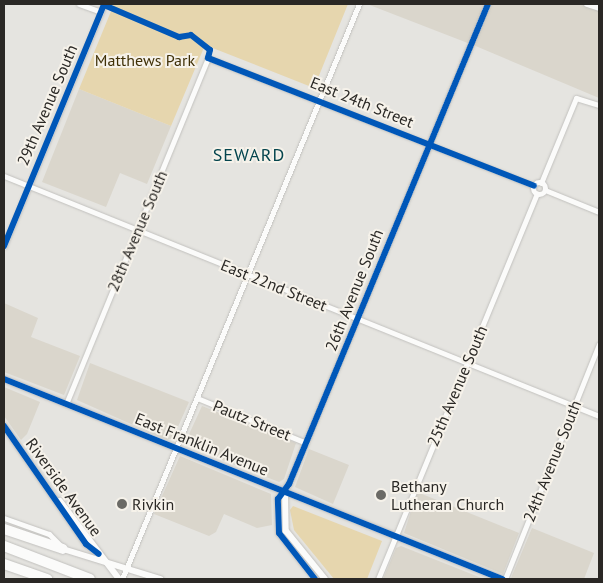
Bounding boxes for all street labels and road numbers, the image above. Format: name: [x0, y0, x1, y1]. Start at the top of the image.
street label: 29th Avenue South: [13, 41, 81, 169]
street label: East 24th Street: [308, 73, 416, 131]
street label: 28th Avenue South: [103, 167, 171, 295]
street label: 26th Avenue South: [321, 226, 387, 354]
street label: East 22nd Street: [218, 255, 330, 315]
street label: 25th Avenue South: [423, 322, 491, 450]
street label: Pautz Street: [210, 396, 294, 444]
street label: 24th Avenue South: [519, 397, 585, 525]
street label: East Franklin Avenue: [132, 408, 272, 480]
street label: Riverside Avenue: [22, 434, 106, 540]

